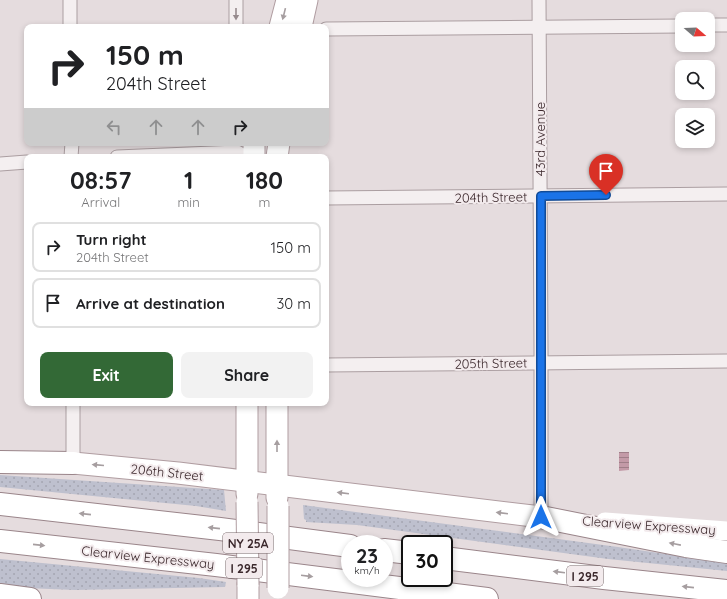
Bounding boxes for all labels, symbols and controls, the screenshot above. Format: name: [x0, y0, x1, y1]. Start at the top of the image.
one-way arrow: [233, 7, 239, 20]
one-way arrow: [280, 7, 286, 20]
north arrow: [675, 12, 715, 52]
map controls: [675, 12, 715, 148]
text: 150 m: [106, 37, 184, 72]
icon: right: [40, 40, 92, 92]
button: search: [675, 60, 715, 100]
text: 204th Street: [106, 72, 207, 95]
street label: 43rd Avenue: [532, 102, 548, 176]
button: layers: [675, 108, 715, 148]
icon: left: [103, 116, 125, 138]
icon: ahead: [145, 116, 167, 138]
icon: ahead: [187, 116, 209, 138]
icon: right: [229, 116, 251, 138]
pin: [589, 154, 623, 195]
icon: arrive: [595, 160, 617, 182]
text: 08:57: [70, 165, 131, 195]
text: 1: [184, 165, 193, 195]
text: 180: [246, 165, 283, 195]
street label: 204th Street: [455, 188, 527, 206]
text: Arrival: [81, 194, 120, 210]
text: min: [178, 194, 200, 210]
text: m: [258, 194, 270, 210]
text: Turn right: [76, 230, 147, 249]
icon: right: [42, 236, 64, 258]
text: 150 m: [271, 238, 311, 257]
text: 204th Street: [76, 249, 149, 265]
icon: arrive: [42, 292, 64, 314]
text: Arrive at destination: [76, 294, 225, 313]
text: 30 m: [276, 294, 311, 313]
button: Exit: [40, 352, 173, 398]
button: Share: [181, 352, 313, 398]
street label: 205th Street: [454, 354, 528, 372]
one-way arrow: [274, 439, 280, 452]
street label: 206th Street: [130, 460, 204, 484]
one-way arrow: [92, 462, 104, 469]
one-way arrow: [337, 490, 349, 496]
position arrow: [520, 496, 562, 538]
one-way arrow: [496, 509, 508, 516]
one-way arrow: [79, 511, 91, 517]
street label: Clearview Expressway: [582, 512, 716, 538]
one-way arrow: [208, 525, 220, 531]
road number: NY 25A: [223, 533, 273, 553]
speed limit sign: 30: [401, 535, 453, 587]
one-way arrow: [669, 541, 681, 547]
one-way arrow: [33, 542, 45, 549]
street label: Clearview Expressway: [81, 542, 215, 572]
text: 23: [356, 543, 378, 568]
road number: I 295: [226, 558, 262, 578]
text: km/h: [354, 564, 380, 577]
road number: I 295: [567, 566, 603, 586]
one-way arrow: [553, 569, 565, 576]
one-way arrow: [301, 573, 313, 579]
one-way arrow: [682, 584, 694, 591]

